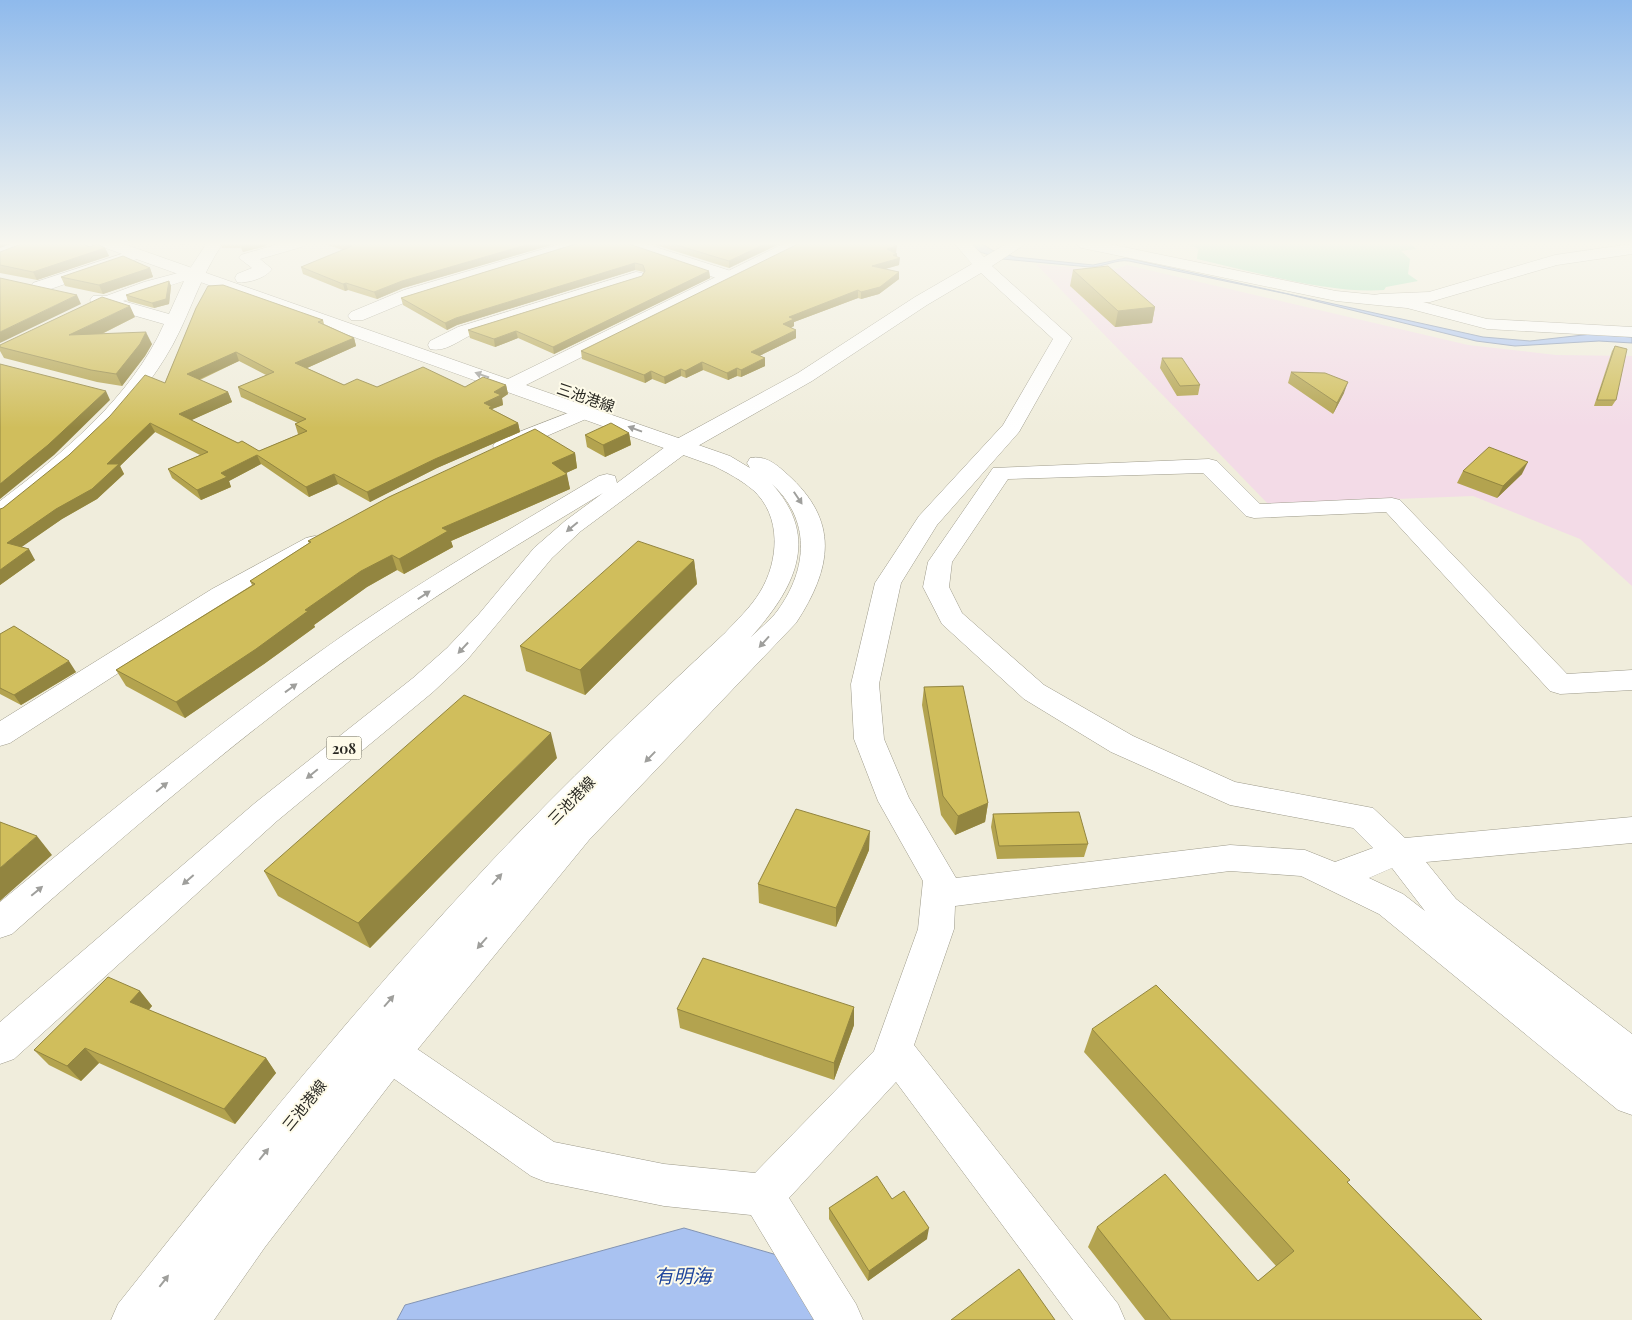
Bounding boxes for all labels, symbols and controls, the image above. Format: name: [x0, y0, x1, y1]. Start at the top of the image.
one-way arrow: [474, 371, 489, 379]
street label: 三池港線: [554, 378, 618, 416]
one-way arrow: [627, 425, 642, 433]
one-way arrow: [793, 491, 803, 505]
one-way arrow: [565, 522, 578, 533]
one-way arrow: [417, 590, 430, 600]
one-way arrow: [758, 635, 770, 647]
one-way arrow: [457, 641, 469, 653]
one-way arrow: [284, 683, 298, 693]
road number: 208: [326, 736, 362, 760]
one-way arrow: [644, 751, 656, 763]
one-way arrow: [305, 769, 318, 780]
street label: 三池港線: [543, 771, 599, 829]
one-way arrow: [155, 782, 168, 793]
one-way arrow: [183, 874, 195, 886]
one-way arrow: [491, 874, 503, 886]
one-way arrow: [31, 886, 43, 897]
one-way arrow: [477, 936, 488, 949]
one-way arrow: [384, 995, 395, 1008]
street label: 三池港線: [277, 1075, 331, 1135]
one-way arrow: [259, 1148, 270, 1161]
water label: 有明海: [654, 1262, 714, 1288]
one-way arrow: [158, 1275, 169, 1288]

